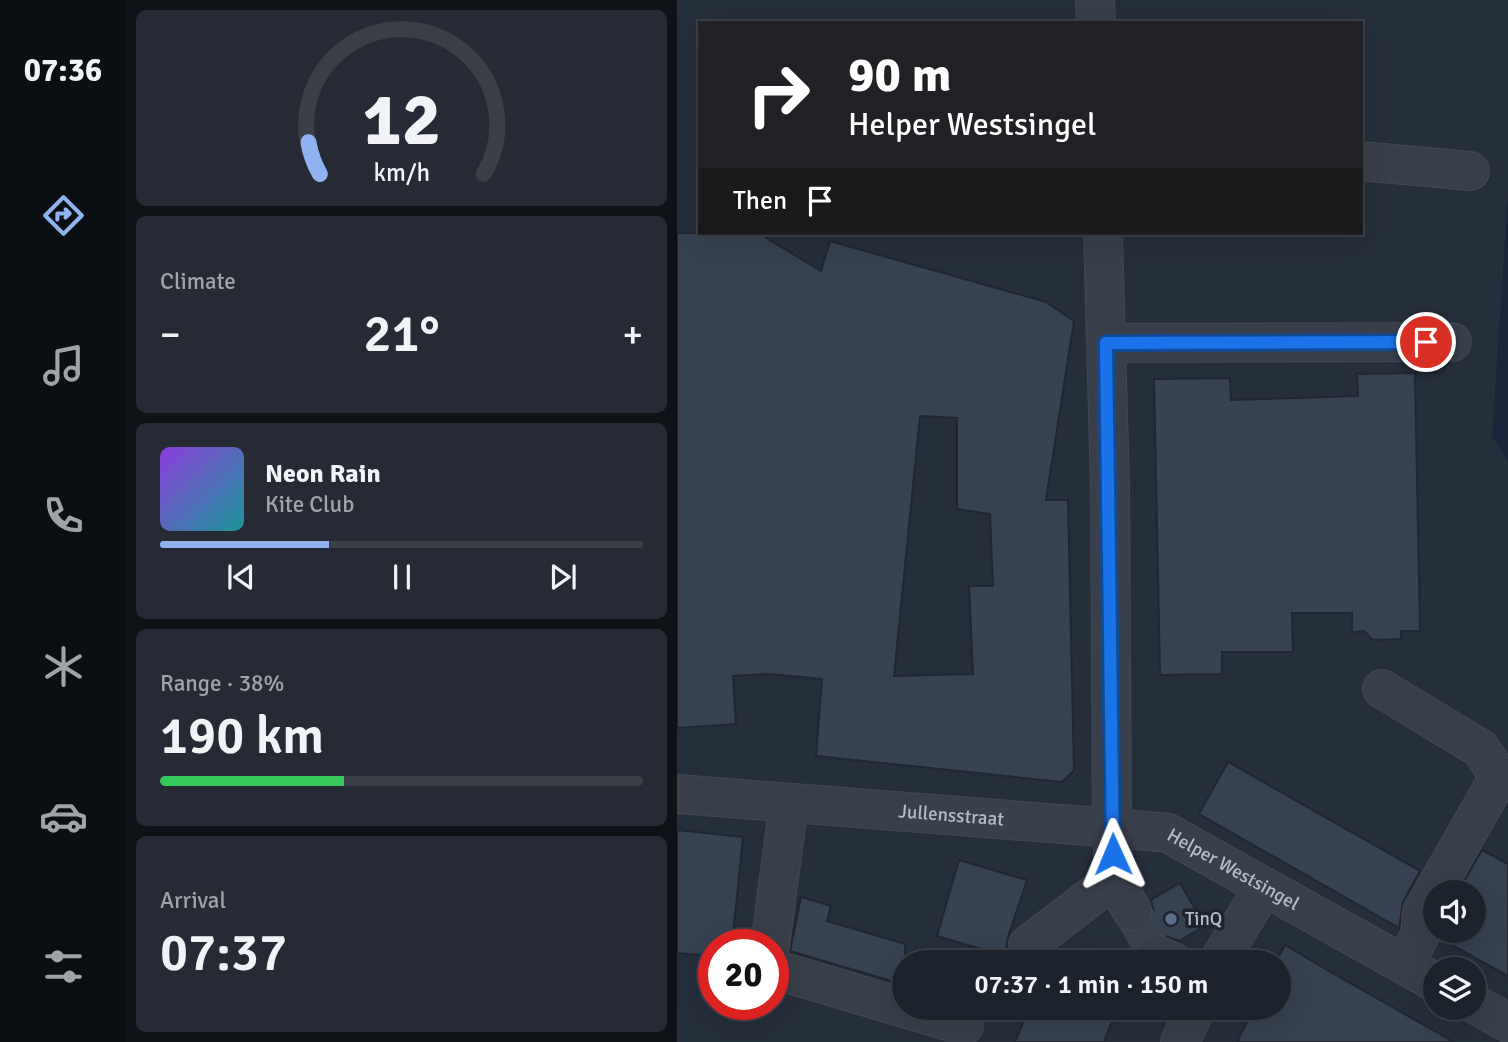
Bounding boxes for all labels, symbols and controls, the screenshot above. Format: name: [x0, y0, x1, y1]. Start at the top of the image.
text: 90 m: [848, 45, 951, 105]
icon: right: [733, 49, 824, 140]
text: 07:36: [24, 51, 102, 90]
text: 12: [362, 77, 441, 166]
text: Helper Westsingel: [848, 105, 1096, 144]
text: km/h: [373, 157, 430, 188]
icon: arrive: [801, 182, 839, 220]
text: Then: [733, 185, 787, 217]
icon: directions: [39, 191, 88, 240]
text: Climate: [160, 267, 236, 296]
text: 21°: [363, 302, 440, 366]
text: −: [160, 311, 181, 358]
text: +: [622, 311, 643, 358]
pin: [1396, 312, 1456, 372]
icon: arrive: [1407, 323, 1445, 361]
icon: music: [39, 341, 88, 390]
text: Neon Rain: [265, 458, 381, 490]
text: Kite Club: [265, 490, 354, 519]
icon: phone: [39, 491, 88, 540]
icon: previous: [222, 558, 260, 596]
icon: pause: [383, 558, 421, 596]
icon: next: [544, 558, 582, 596]
icon: climate: [39, 642, 88, 691]
text: Range · 38%: [160, 669, 284, 698]
text: 190 km: [160, 704, 324, 768]
icon: car: [39, 792, 88, 841]
street label: Jullensstraat: [898, 799, 1005, 832]
position arrow: [1076, 817, 1150, 891]
street label: Helper Westsingel: [1163, 823, 1304, 916]
map controls: [1423, 880, 1486, 1020]
button: sound: [1423, 880, 1486, 943]
text: Arrival: [160, 886, 226, 915]
place label: TinQ: [1185, 907, 1222, 931]
marker: TinQ: [1163, 911, 1179, 927]
text: 07:37: [160, 921, 287, 985]
speed limit sign: 20: [698, 929, 789, 1020]
icon: filters: [39, 942, 88, 991]
button: layers: [1423, 957, 1486, 1020]
text: 07:37 · 1 min · 150 m: [975, 969, 1208, 1001]

